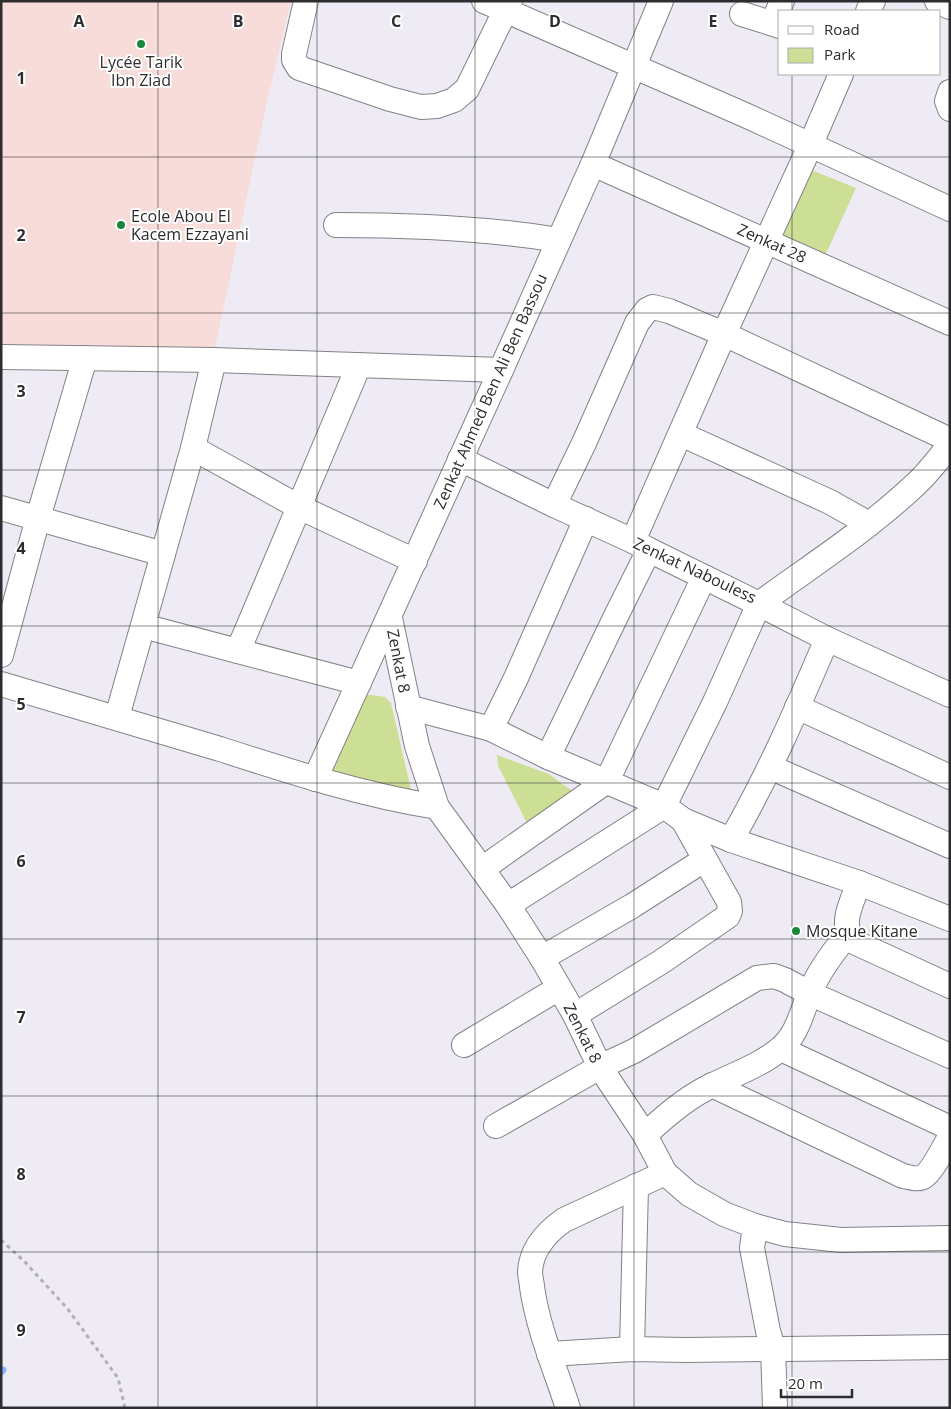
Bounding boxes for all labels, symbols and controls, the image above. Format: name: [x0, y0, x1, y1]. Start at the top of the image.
text: A: [73, 10, 85, 32]
text: B: [233, 10, 243, 32]
text: C: [391, 10, 401, 32]
text: D: [549, 10, 561, 32]
text: E: [709, 10, 718, 32]
legend: [778, 10, 941, 75]
text: Road: [824, 19, 860, 39]
marker: Lycée Tarik Ibn Ziad: [135, 38, 147, 50]
text: Park: [824, 44, 855, 64]
place label: Lycée Tarik Ibn Ziad: [100, 51, 183, 91]
text: 1: [16, 67, 26, 89]
place label: Ecole Abou El Kacem Ezzayani: [131, 205, 249, 245]
street label: Zenkat 28: [734, 218, 810, 268]
marker: Ecole Abou El Kacem Ezzayani: [115, 219, 127, 231]
text: 2: [16, 224, 26, 246]
street label: Zenkat Ahmed Ben Ali Ben Bassou: [428, 270, 552, 512]
text: 3: [16, 380, 26, 402]
street label: Zenkat Nabouless: [630, 532, 760, 608]
text: 4: [16, 537, 26, 559]
street label: Zenkat 8: [382, 627, 416, 695]
text: 5: [16, 693, 26, 715]
text: 6: [16, 850, 26, 872]
place label: Mosque Kitane: [806, 920, 918, 942]
marker: Mosque Kitane: [790, 925, 802, 937]
street label: Zenkat 8: [559, 999, 607, 1067]
text: 7: [16, 1006, 26, 1028]
text: 8: [16, 1163, 26, 1185]
text: 9: [16, 1319, 26, 1341]
scale bar: [781, 1366, 852, 1398]
text: 20 m: [788, 1373, 823, 1393]

